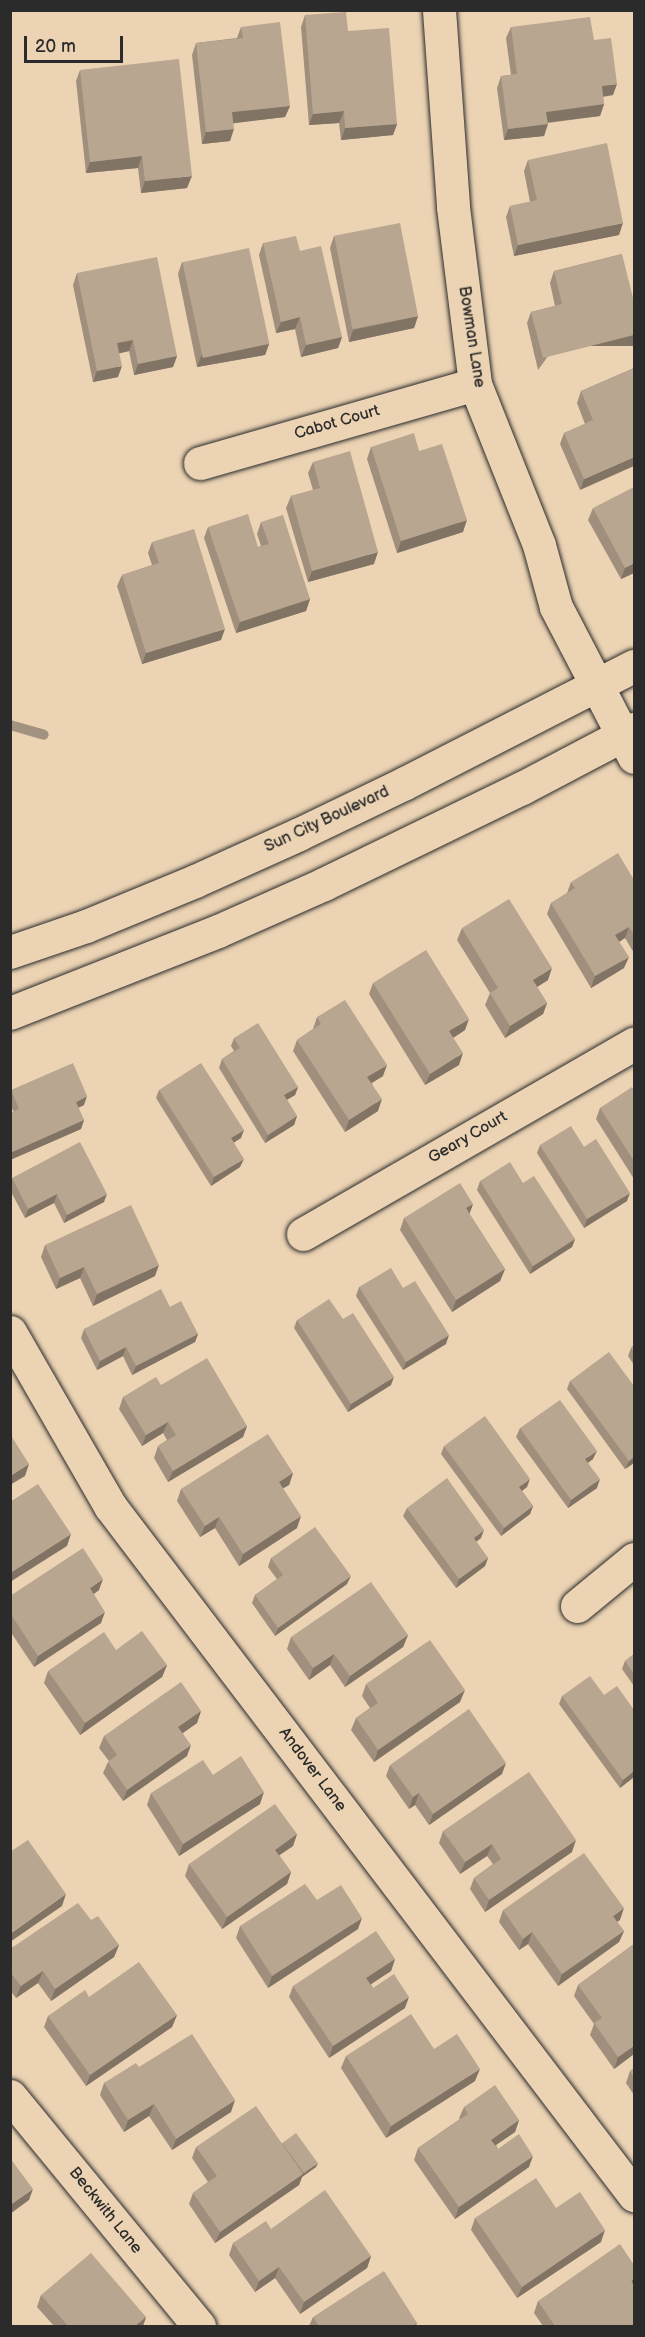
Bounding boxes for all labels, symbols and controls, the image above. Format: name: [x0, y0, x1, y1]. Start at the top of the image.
scale bar: [27, 24, 126, 62]
text: 20 m: [35, 36, 76, 57]
street label: Bowman Lane: [453, 285, 489, 389]
street label: Cabot Court: [292, 402, 382, 444]
street label: Sun City Boulevard: [261, 782, 393, 858]
street label: Geary Court: [425, 1107, 511, 1169]
street label: Andover Lane: [274, 1724, 350, 1816]
street label: Beckwith Lane: [64, 2164, 146, 2258]

